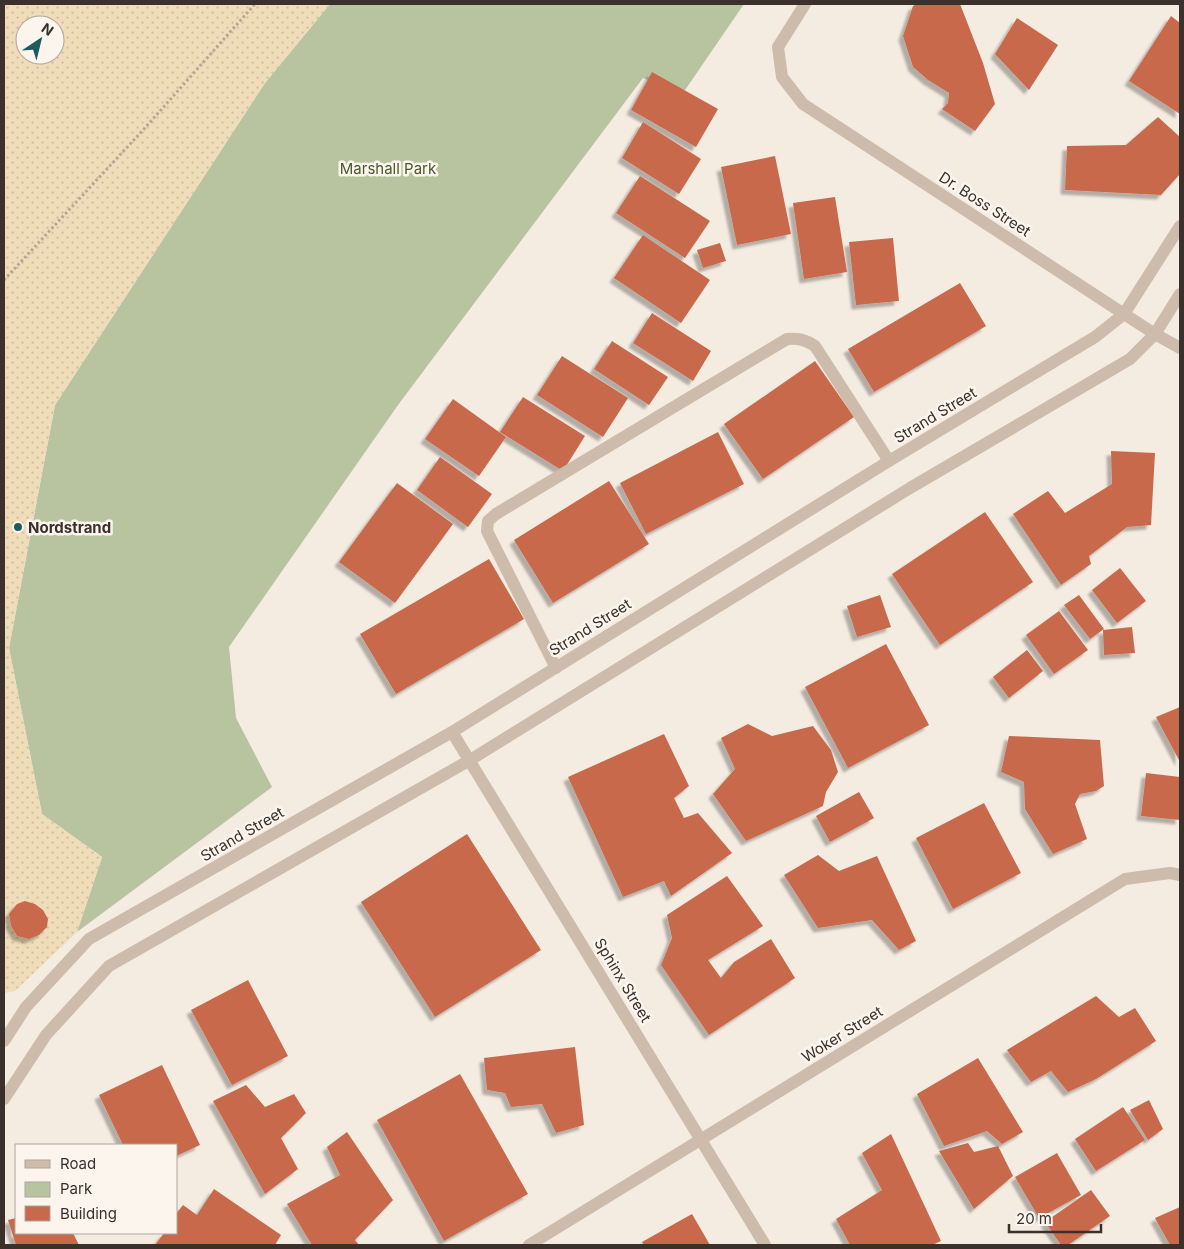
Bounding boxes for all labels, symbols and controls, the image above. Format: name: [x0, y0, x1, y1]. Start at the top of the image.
north arrow: [15, 15, 65, 65]
text: N: [38, 19, 57, 39]
park label: Marshall Park: [340, 159, 437, 178]
street label: Dr. Boss Street: [936, 167, 1034, 241]
street label: Strand Street: [890, 383, 980, 447]
place label: Nordstrand: [28, 518, 111, 537]
marker: Nordstrand: [12, 521, 24, 533]
street label: Strand Street: [545, 594, 635, 660]
street label: Strand Street: [197, 802, 287, 866]
street label: Sphinx Street: [590, 934, 656, 1026]
street label: Woker Street: [798, 1002, 886, 1066]
legend: [15, 1144, 178, 1234]
text: Road: [60, 1154, 96, 1173]
text: Park: [60, 1179, 93, 1198]
scale bar: [1009, 1202, 1102, 1234]
text: Building: [60, 1204, 117, 1223]
text: 20 m: [1016, 1209, 1052, 1228]

